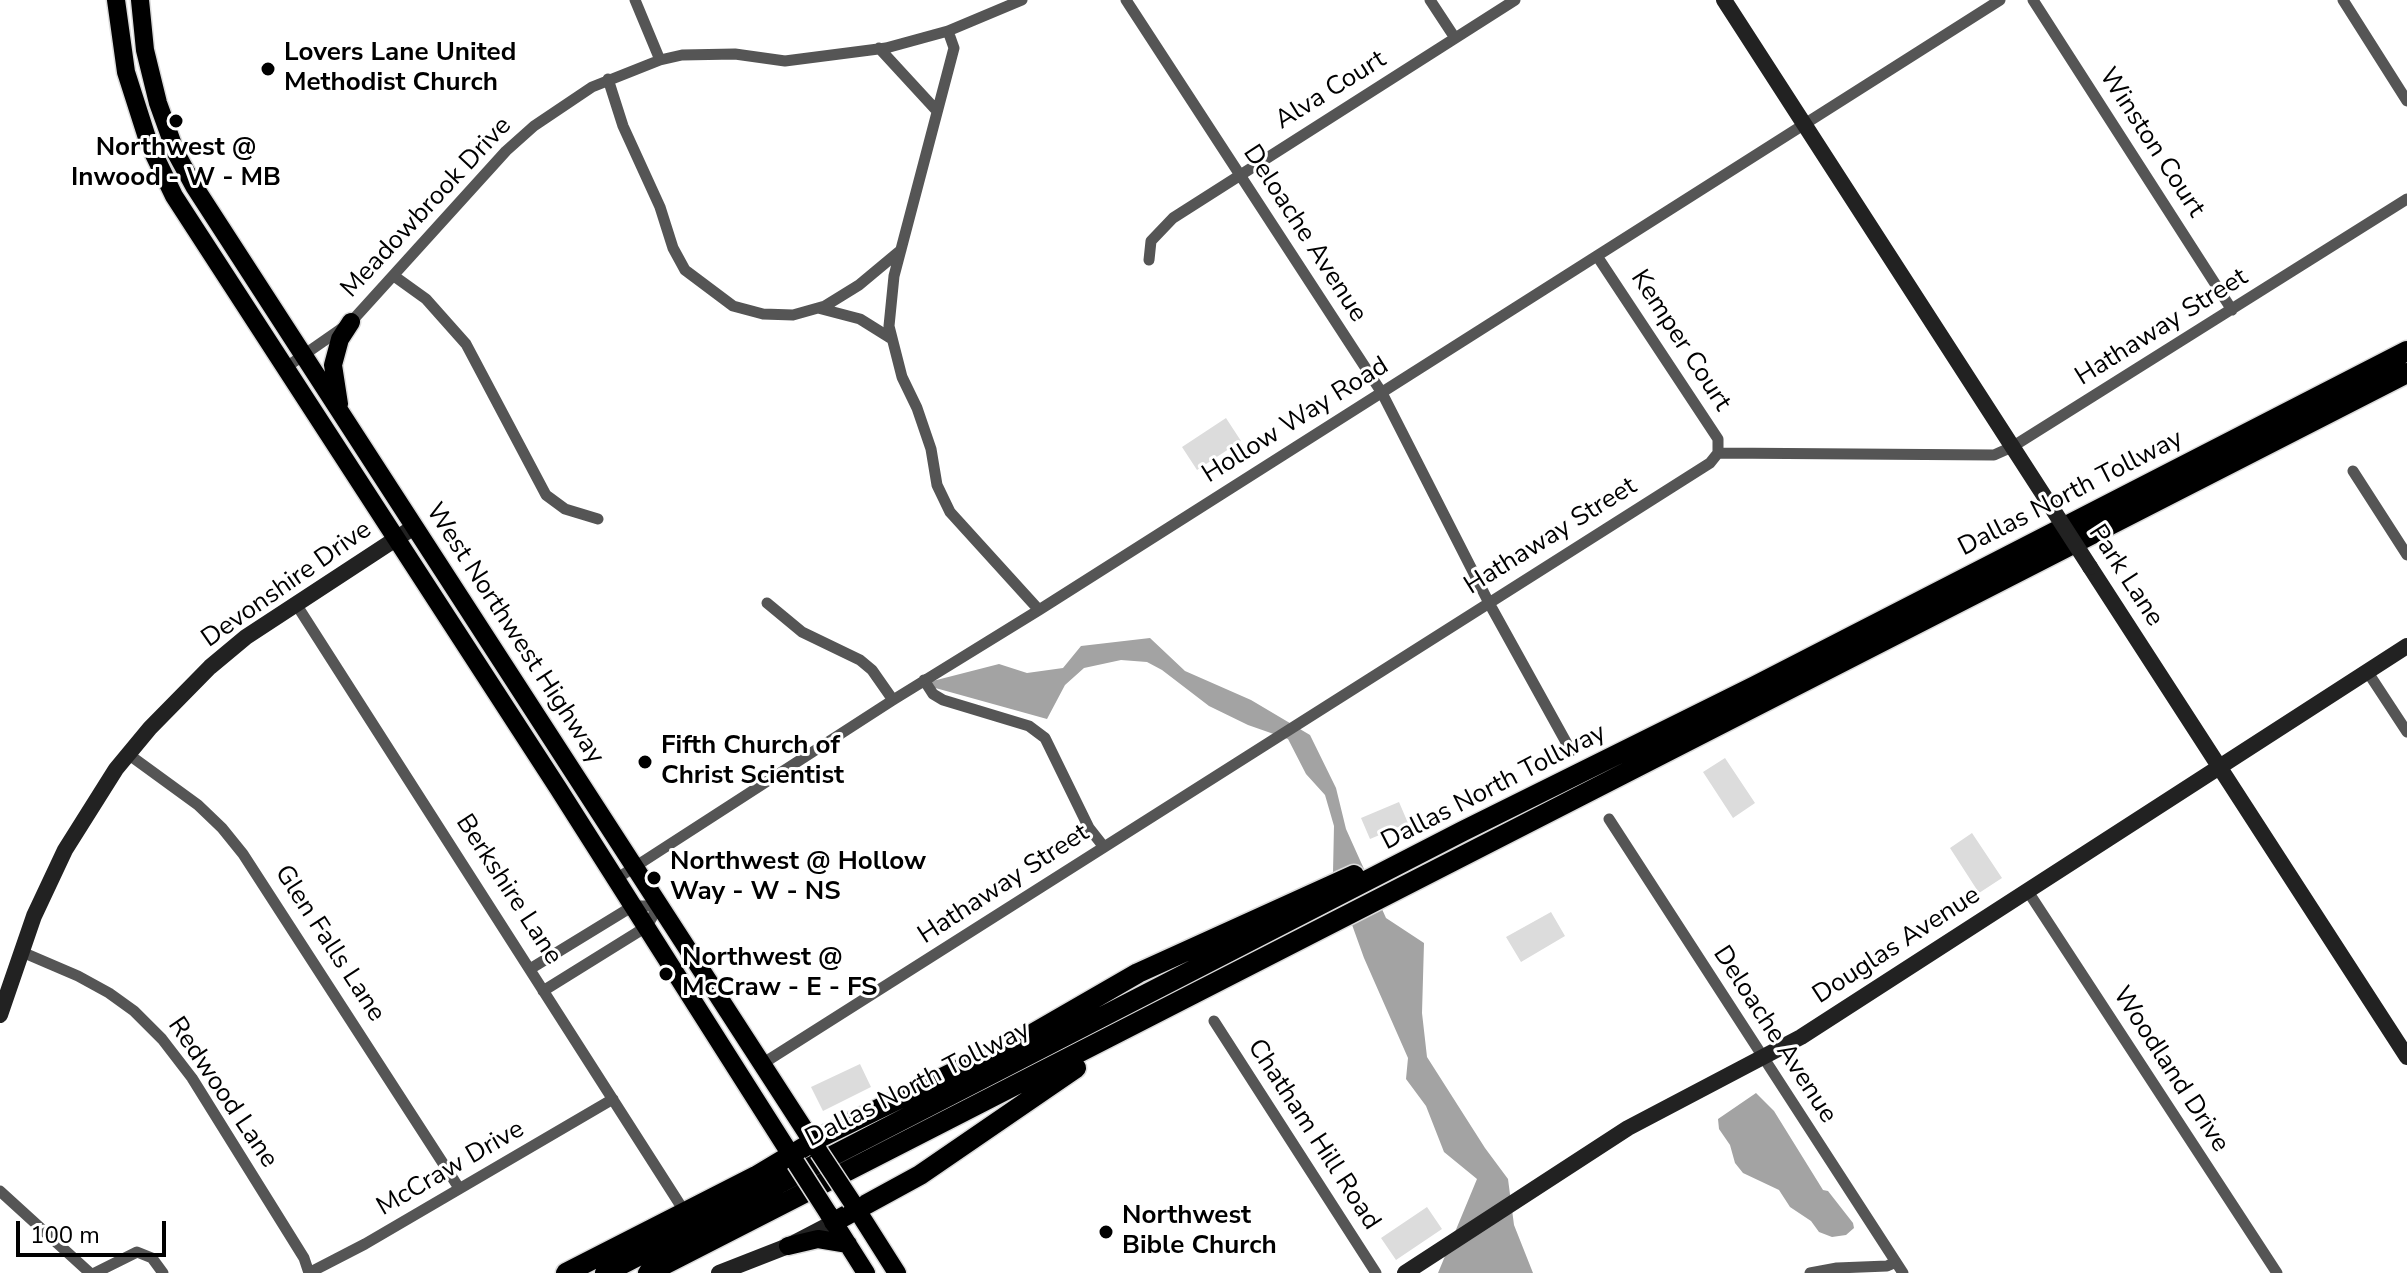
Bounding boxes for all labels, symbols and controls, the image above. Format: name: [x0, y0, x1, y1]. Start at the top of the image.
place label: Lovers Lane United Methodist Church: [284, 38, 516, 100]
street label: Alva Court: [1270, 45, 1392, 137]
marker: Lovers Lane United Methodist Church: [259, 60, 277, 78]
street label: Winston Court: [2091, 63, 2211, 223]
street label: Meadowbrook Drive: [335, 111, 519, 305]
marker: Northwest @ Inwood - W - MB: [167, 112, 185, 130]
place label: Northwest @ Inwood - W - MB: [71, 133, 281, 194]
street label: Deloache Avenue: [1235, 140, 1373, 328]
street label: Hathaway Street: [2070, 262, 2254, 394]
street label: Kemper Court: [1623, 265, 1737, 417]
street label: Hollow Way Road: [1197, 351, 1395, 491]
street label: Dallas North Tollway: [1954, 424, 2188, 564]
street label: Hathaway Street: [1459, 471, 1643, 603]
street label: West Northwest Highway: [418, 498, 610, 770]
street label: Devonshire Drive: [196, 515, 378, 655]
street label: Park Lane: [2081, 519, 2169, 633]
street label: Dallas North Tollway: [1377, 718, 1611, 858]
place label: Fifth Church of Christ Scientist: [661, 731, 844, 792]
marker: Fifth Church of Christ Scientist: [636, 753, 654, 771]
street label: Berkshire Lane: [448, 809, 568, 971]
street label: Hathaway Street: [913, 818, 1095, 952]
place label: Northwest @ Hollow Way - W - NS: [670, 847, 926, 908]
street label: Glen Falls Lane: [267, 860, 391, 1028]
marker: Northwest @ Hollow Way - W - NS: [645, 869, 663, 887]
street label: Douglas Avenue: [1808, 880, 1986, 1012]
street label: Deloache Avenue: [1705, 941, 1843, 1129]
place label: Northwest @ McCraw - E - FS: [682, 943, 877, 1004]
marker: Northwest @ McCraw - E - FS: [657, 965, 675, 983]
street label: Woodland Drive: [2105, 981, 2235, 1159]
street label: Redwood Lane: [160, 1012, 284, 1174]
street label: Dallas North Tollway: [801, 1015, 1035, 1155]
street label: Chatham Hill Road: [1240, 1034, 1386, 1236]
street label: McCraw Drive: [372, 1114, 530, 1224]
place label: Northwest Bible Church: [1122, 1201, 1277, 1262]
scale bar: [20, 1205, 170, 1255]
text: 100 m: [30, 1219, 100, 1251]
marker: Northwest Bible Church: [1097, 1223, 1115, 1241]

